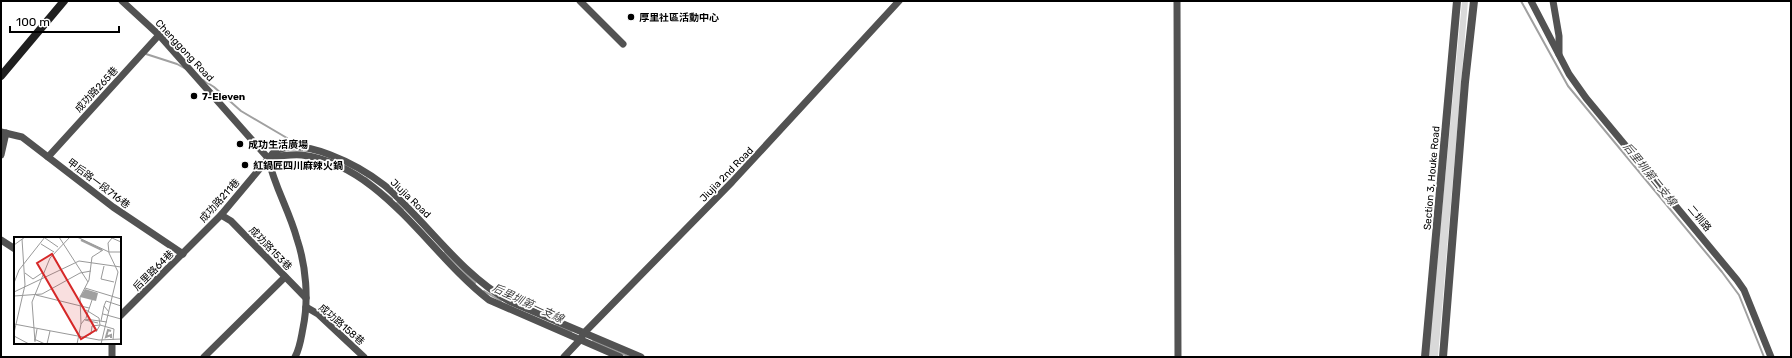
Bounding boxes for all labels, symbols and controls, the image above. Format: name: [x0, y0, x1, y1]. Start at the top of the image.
scale bar: [10, 8, 119, 34]
marker: 厚里社區活動中心: [626, 12, 636, 22]
place label: 厚里社區活動中心: [639, 12, 719, 24]
text: 100 m: [16, 15, 50, 29]
street label: Chenggong Road: [153, 17, 216, 84]
street label: 成功路265巷: [73, 64, 121, 115]
marker: 7-Eleven: [189, 91, 199, 101]
place label: 7-Eleven: [202, 91, 245, 103]
street label: Section 3, Houke Road: [1421, 125, 1443, 231]
marker: 成功生活廣場: [235, 139, 245, 149]
place label: 成功生活廣場: [248, 139, 308, 151]
water label: 后里圳第二支線: [1620, 140, 1680, 210]
street label: Jiujia 2nd Road: [697, 145, 756, 205]
street label: 甲后路一段716巷: [65, 156, 132, 211]
marker: 紅鍋匠四川麻辣火鍋: [240, 160, 250, 170]
place label: 紅鍋匠四川麻辣火鍋: [253, 160, 343, 172]
street label: 成功路211巷: [197, 176, 242, 225]
street label: Jiujia Road: [388, 177, 433, 221]
street label: 二圳路: [1685, 203, 1713, 234]
street label: 成功路153巷: [246, 224, 294, 273]
inset map: [14, 237, 121, 344]
street label: 后里路64巷: [131, 248, 176, 293]
water label: 后里圳第一支線: [490, 281, 567, 326]
street label: 成功路158巷: [316, 302, 367, 348]

